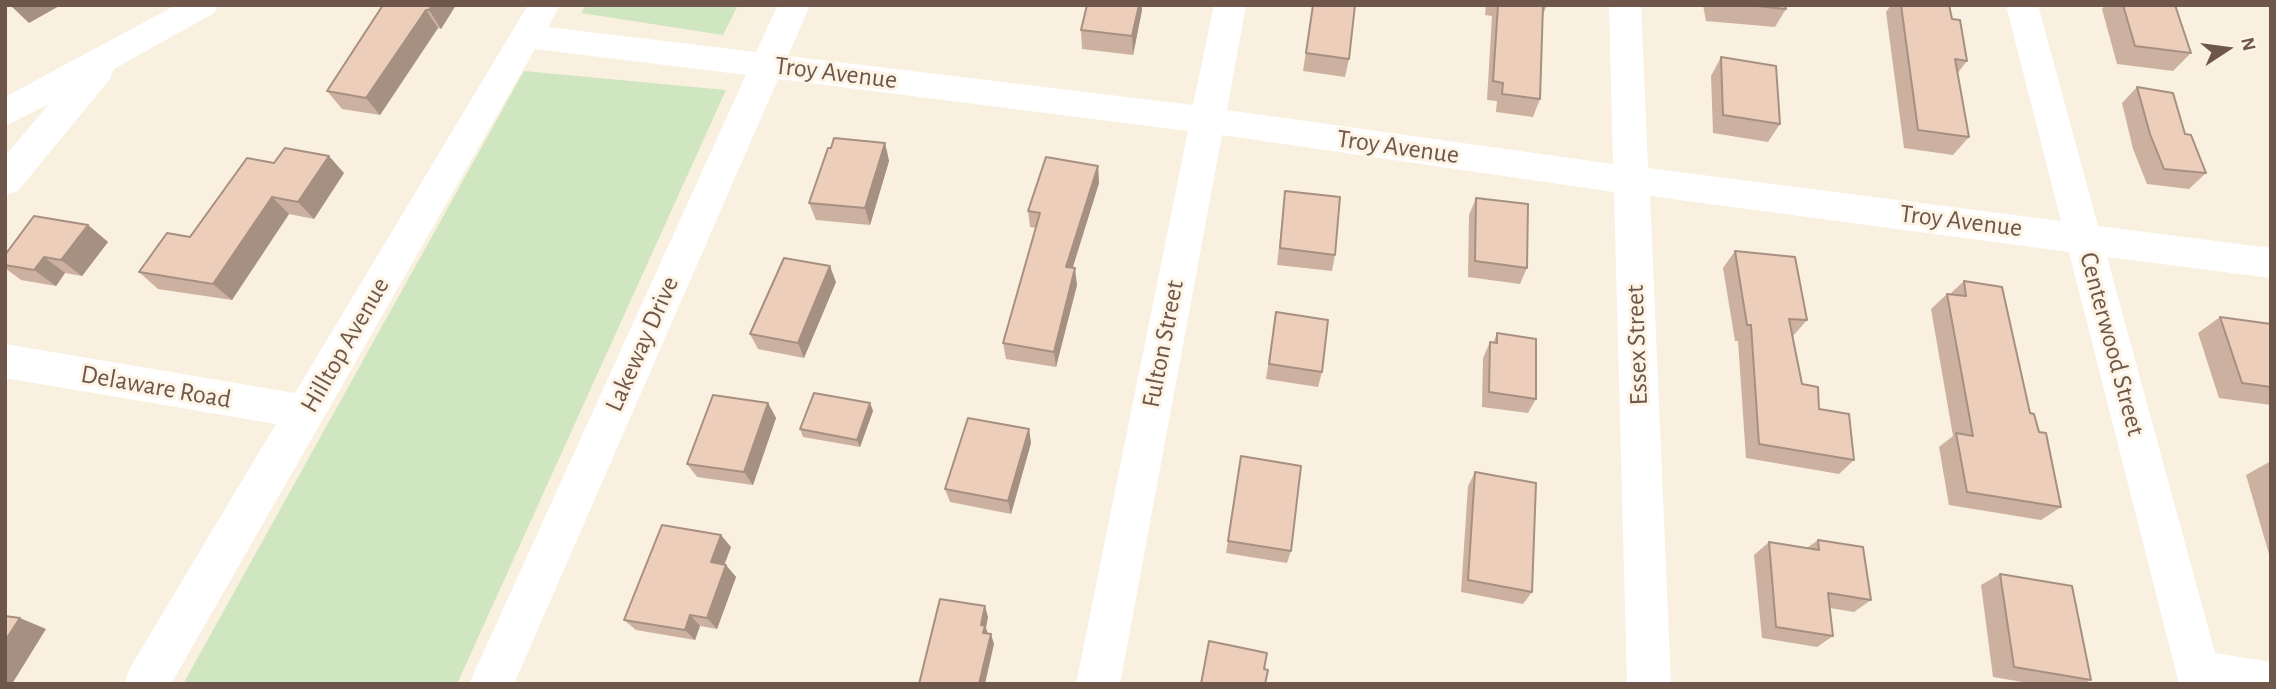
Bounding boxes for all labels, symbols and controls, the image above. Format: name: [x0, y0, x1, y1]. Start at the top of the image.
north arrow: [2192, 14, 2262, 84]
text: N: [2237, 36, 2259, 53]
street label: Troy Avenue: [773, 50, 899, 96]
street label: Troy Avenue: [1335, 123, 1461, 171]
street label: Troy Avenue: [1898, 198, 2024, 244]
street label: Centerwood Street: [2073, 249, 2151, 439]
street label: Hilltop Avenue: [294, 272, 396, 418]
street label: Lakeway Drive: [598, 272, 686, 416]
street label: Fulton Street: [1135, 278, 1191, 410]
street label: Essex Street: [1619, 284, 1655, 406]
street label: Delaware Road: [78, 358, 234, 416]

